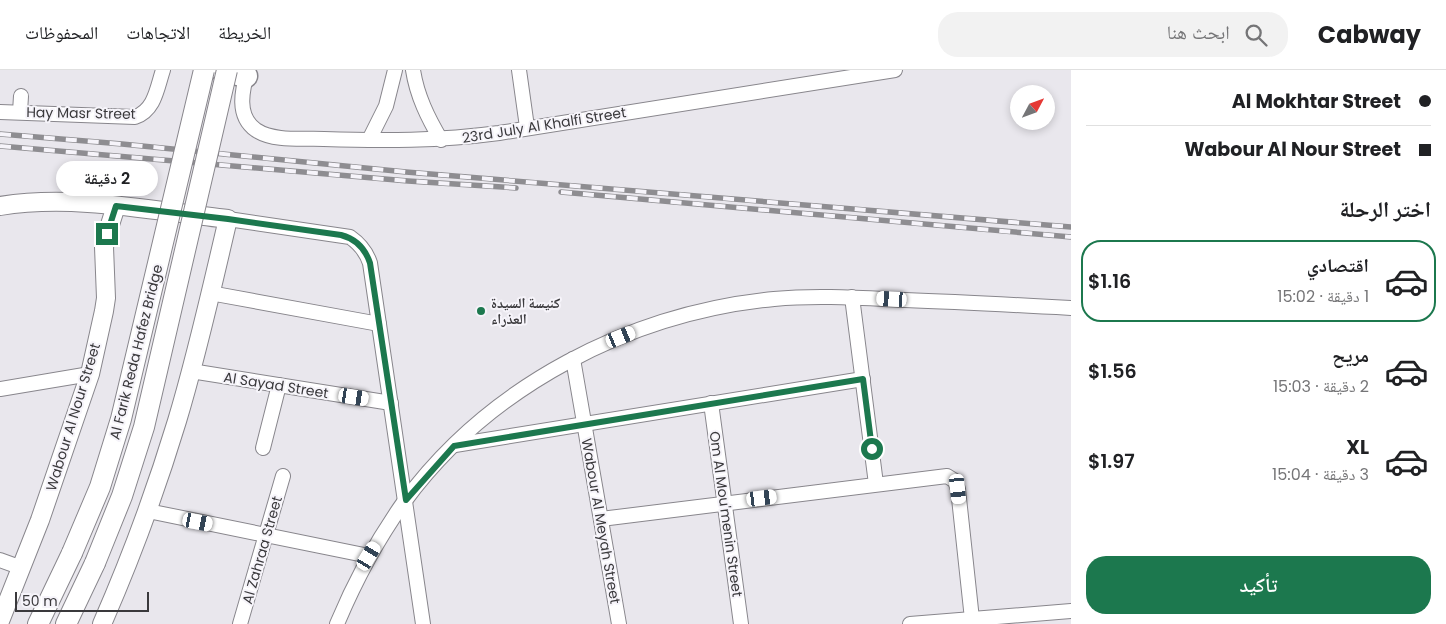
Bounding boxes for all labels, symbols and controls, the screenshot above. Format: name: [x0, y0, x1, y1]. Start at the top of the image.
search box: [938, 12, 1288, 57]
text: Cabway: [1318, 18, 1421, 51]
text: ابحث هنا: [1167, 19, 1230, 46]
text: المحفوظات: [25, 20, 98, 45]
text: الاتجاهات: [126, 20, 190, 45]
text: الخريطة: [218, 20, 271, 45]
icon: search: [1242, 21, 1270, 49]
north arrow: [1010, 85, 1055, 130]
map controls: [1010, 85, 1055, 130]
text: Al Mokhtar Street: [1232, 88, 1401, 115]
street label: Hay Masr Street: [26, 102, 136, 124]
street label: 23rd July Al Khalfi Street: [461, 102, 627, 148]
text: Wabour Al Nour Street: [1184, 136, 1401, 163]
callout: 2 دقيقة: [56, 161, 158, 196]
text: 2 دقيقة: [84, 167, 130, 190]
text: اختر الرحلة: [1340, 194, 1431, 225]
route end: [96, 223, 118, 245]
text: اقتصادي: [1307, 252, 1369, 279]
icon: car: [1384, 259, 1429, 304]
street label: Al Farik Reda Hafez Bridge: [105, 262, 168, 442]
text: $1.16: [1088, 268, 1131, 295]
text: 1 دقيقة · 15:02: [1277, 285, 1369, 308]
car: [876, 291, 907, 307]
place label: كنيسة السيدة العذراء: [491, 293, 560, 329]
marker: كنيسة السيدة العذراء: [475, 305, 487, 317]
car: [604, 324, 637, 350]
street label: Wabour Al Nour Street: [41, 341, 105, 493]
text: مريح: [1332, 342, 1369, 369]
icon: car: [1384, 349, 1429, 394]
text: $1.56: [1088, 358, 1137, 385]
street label: Al Sayad Street: [222, 367, 330, 403]
text: 2 دقيقة · 15:03: [1273, 375, 1369, 398]
car: [338, 387, 369, 407]
street label: Om Al Mou'menin Street: [704, 430, 748, 598]
text: XL: [1346, 434, 1369, 461]
street label: Wabour Al Meyah Street: [577, 437, 625, 605]
route start: [861, 438, 883, 460]
icon: car: [1384, 439, 1429, 484]
text: $1.97: [1088, 448, 1135, 475]
text: 3 دقيقة · 15:04: [1272, 463, 1369, 486]
car: [948, 473, 967, 505]
car: [746, 489, 777, 507]
street label: Al Zahraa Street: [237, 494, 287, 606]
car: [181, 512, 214, 532]
car: [354, 539, 383, 573]
button: تأكيد: [1086, 556, 1431, 614]
scale bar: [15, 589, 149, 612]
text: 50 m: [22, 591, 58, 611]

